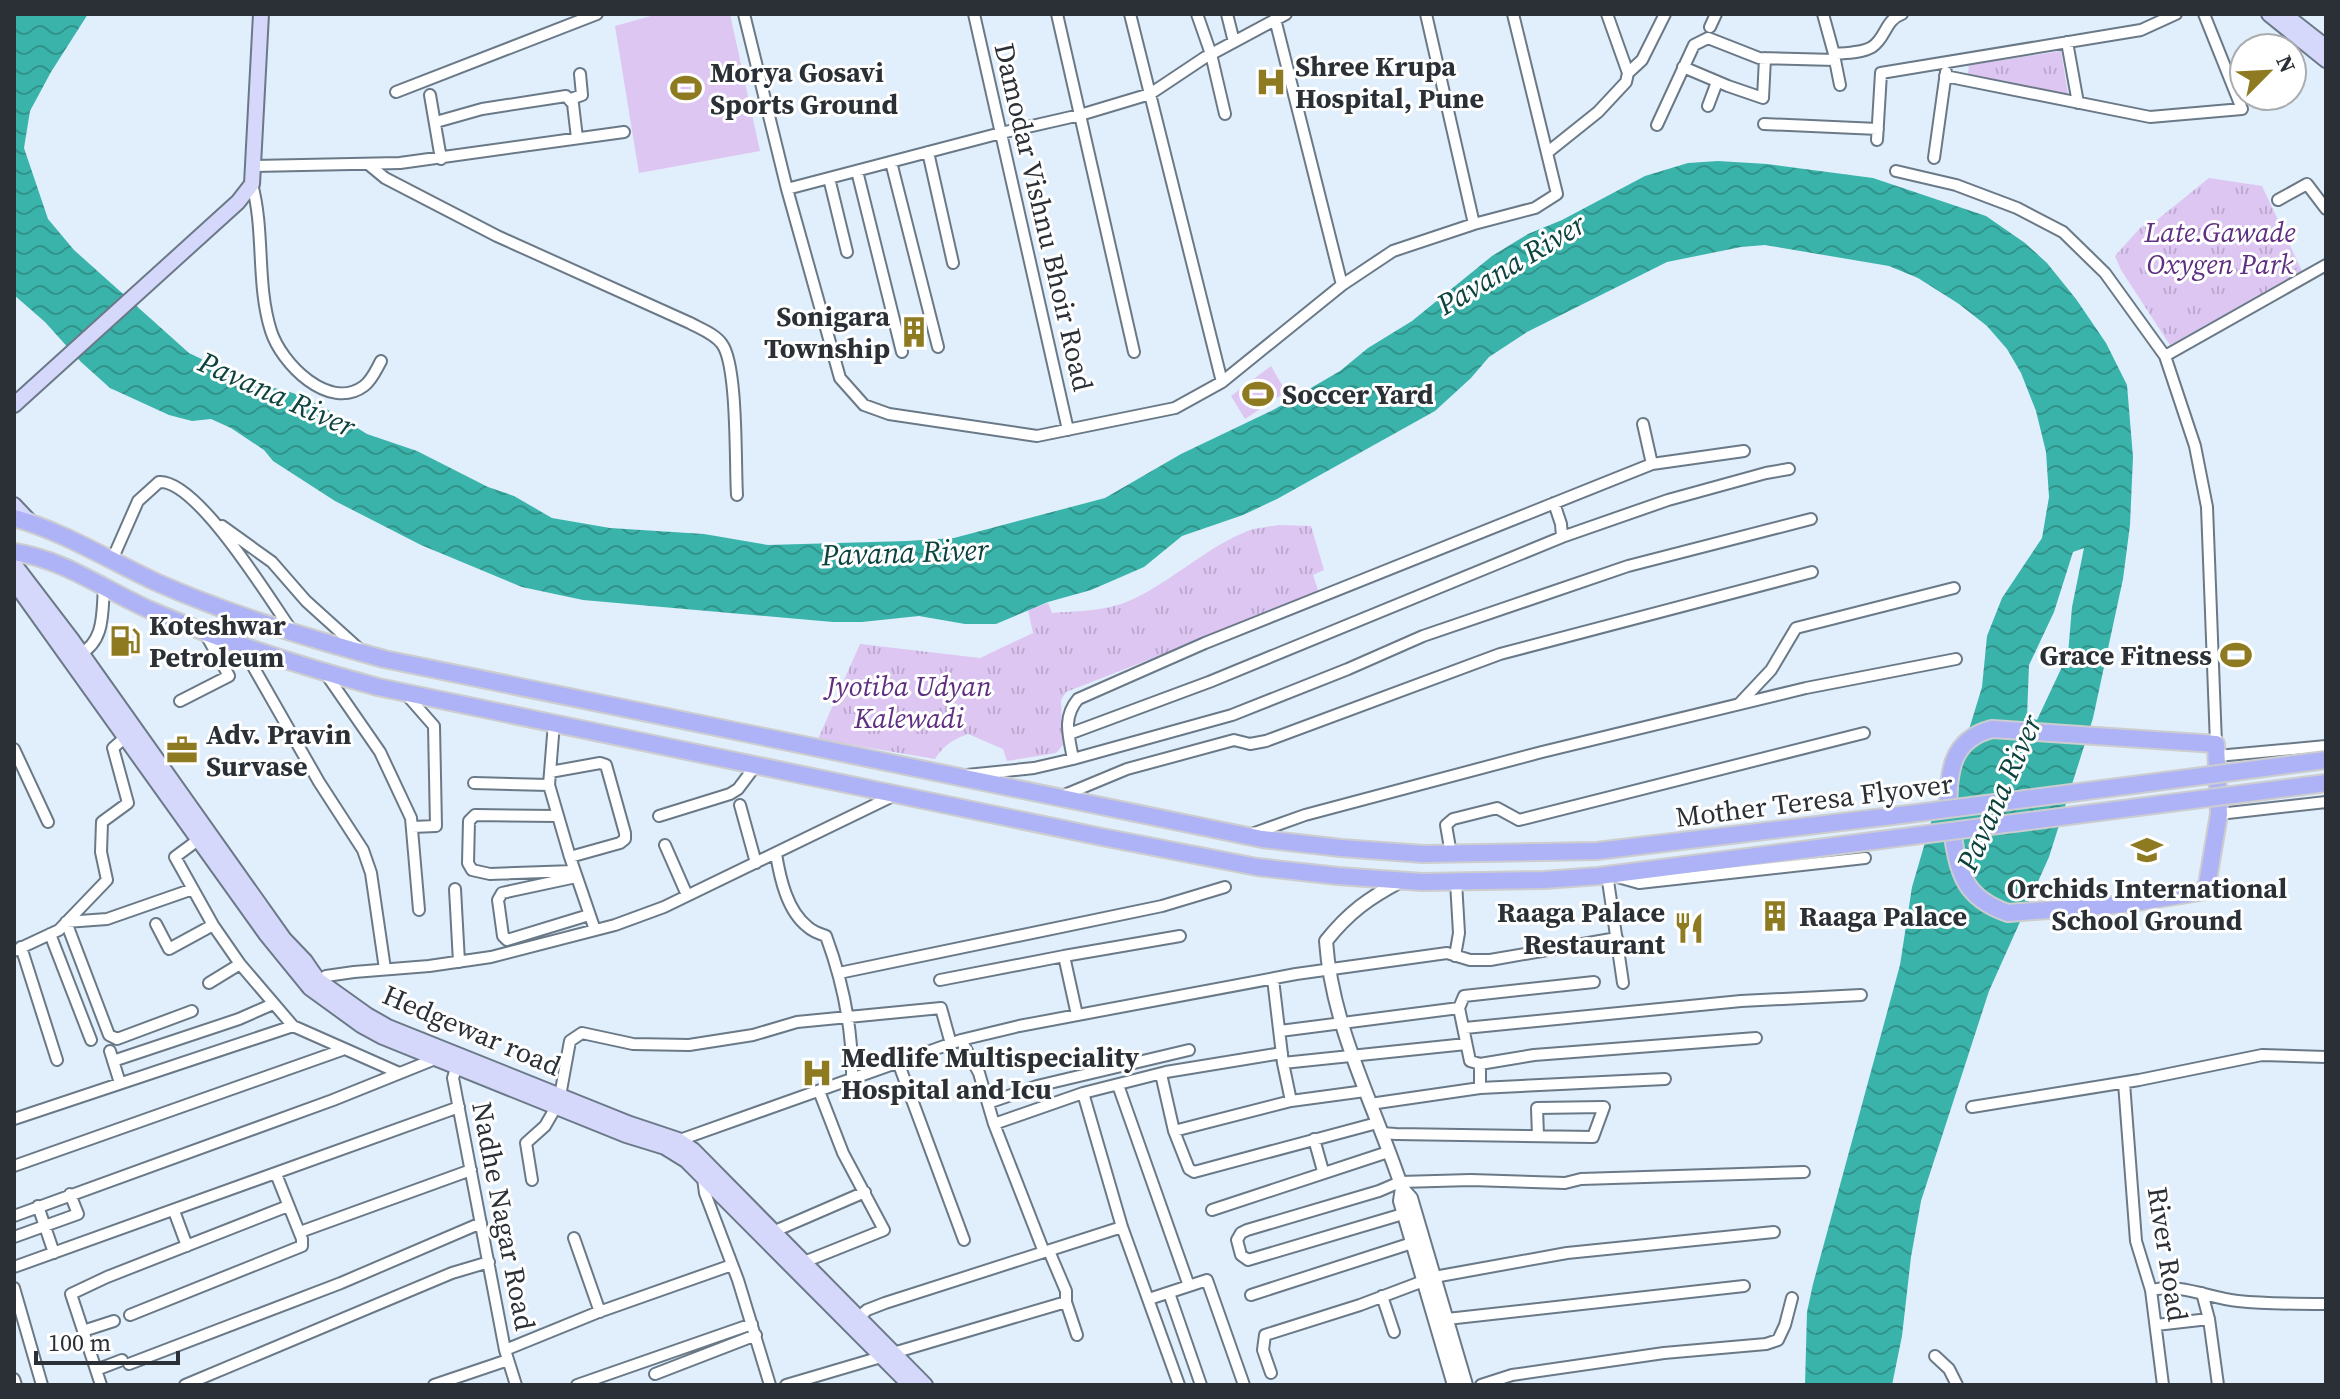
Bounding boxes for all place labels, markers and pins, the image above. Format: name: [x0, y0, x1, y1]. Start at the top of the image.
place label: Shree Krupa Hospital, Pune: [1295, 47, 1484, 117]
place label: Morya Gosavi Sports Ground: [710, 53, 899, 123]
hospital icon: Shree Krupa Hospital, Pune: [1254, 65, 1288, 99]
sports icon: Morya Gosavi Sports Ground: [669, 71, 703, 105]
place label: Sonigara Township: [764, 297, 890, 367]
building icon: Sonigara Township: [897, 315, 931, 349]
place label: Soccer Yard: [1282, 375, 1434, 413]
sports icon: Soccer Yard: [1241, 377, 1275, 411]
place label: Koteshwar Petroleum: [149, 606, 286, 676]
fuel station icon: Koteshwar Petroleum: [108, 624, 142, 658]
place label: Grace Fitness: [2039, 636, 2212, 674]
sports icon: Grace Fitness: [2219, 638, 2253, 672]
place label: Adv. Pravin Survase: [206, 715, 351, 785]
office icon: Adv. Pravin Survase: [165, 733, 199, 767]
school or university icon: Orchids International School Ground: [2130, 833, 2164, 867]
place label: Orchids International School Ground: [2007, 869, 2287, 939]
place label: Raaga Palace Restaurant: [1497, 893, 1666, 963]
place label: Raaga Palace: [1799, 897, 1967, 935]
building icon: Raaga Palace: [1758, 899, 1792, 933]
restaurant icon: Raaga Palace Restaurant: [1672, 911, 1706, 945]
place label: Medlife Multispeciality Hospital and Icu: [841, 1038, 1139, 1108]
hospital icon: Medlife Multispeciality Hospital and Icu: [800, 1056, 834, 1090]

